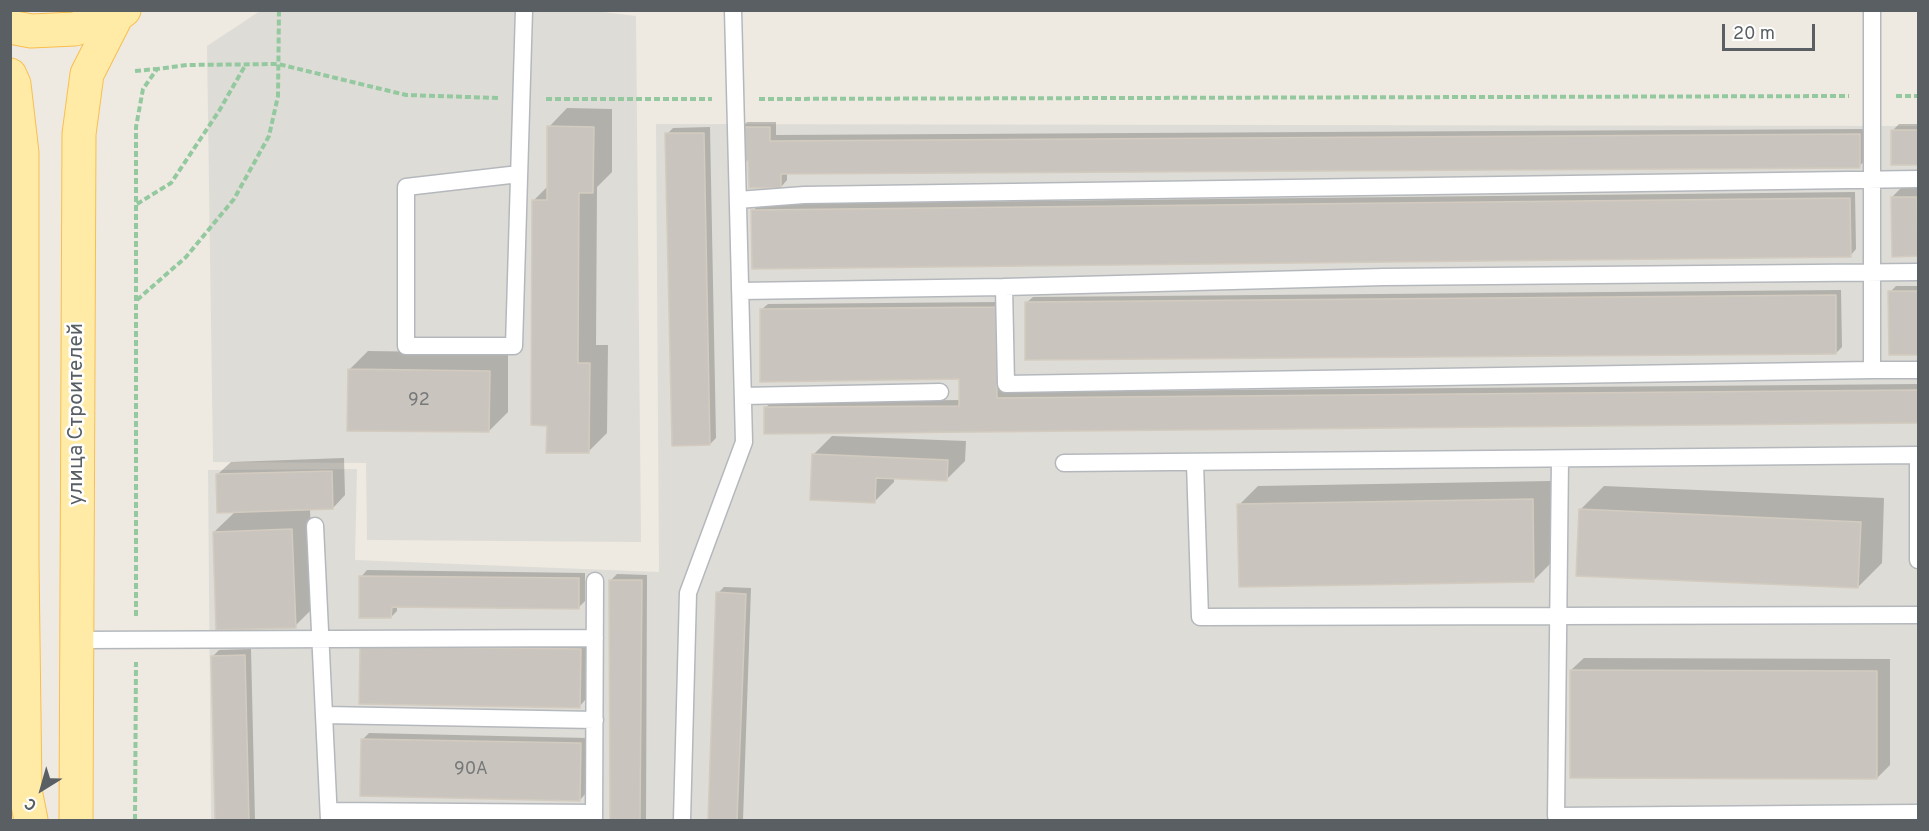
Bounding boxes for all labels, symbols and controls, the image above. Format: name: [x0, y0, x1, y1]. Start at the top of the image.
scale bar: [1725, 12, 1818, 50]
text: 20 m: [1733, 23, 1775, 46]
street label: улица Строителей: [65, 323, 91, 505]
house number: 92: [408, 390, 430, 412]
north arrow: [12, 759, 72, 819]
house number: 90А: [454, 759, 488, 781]
text: С: [21, 792, 41, 814]

